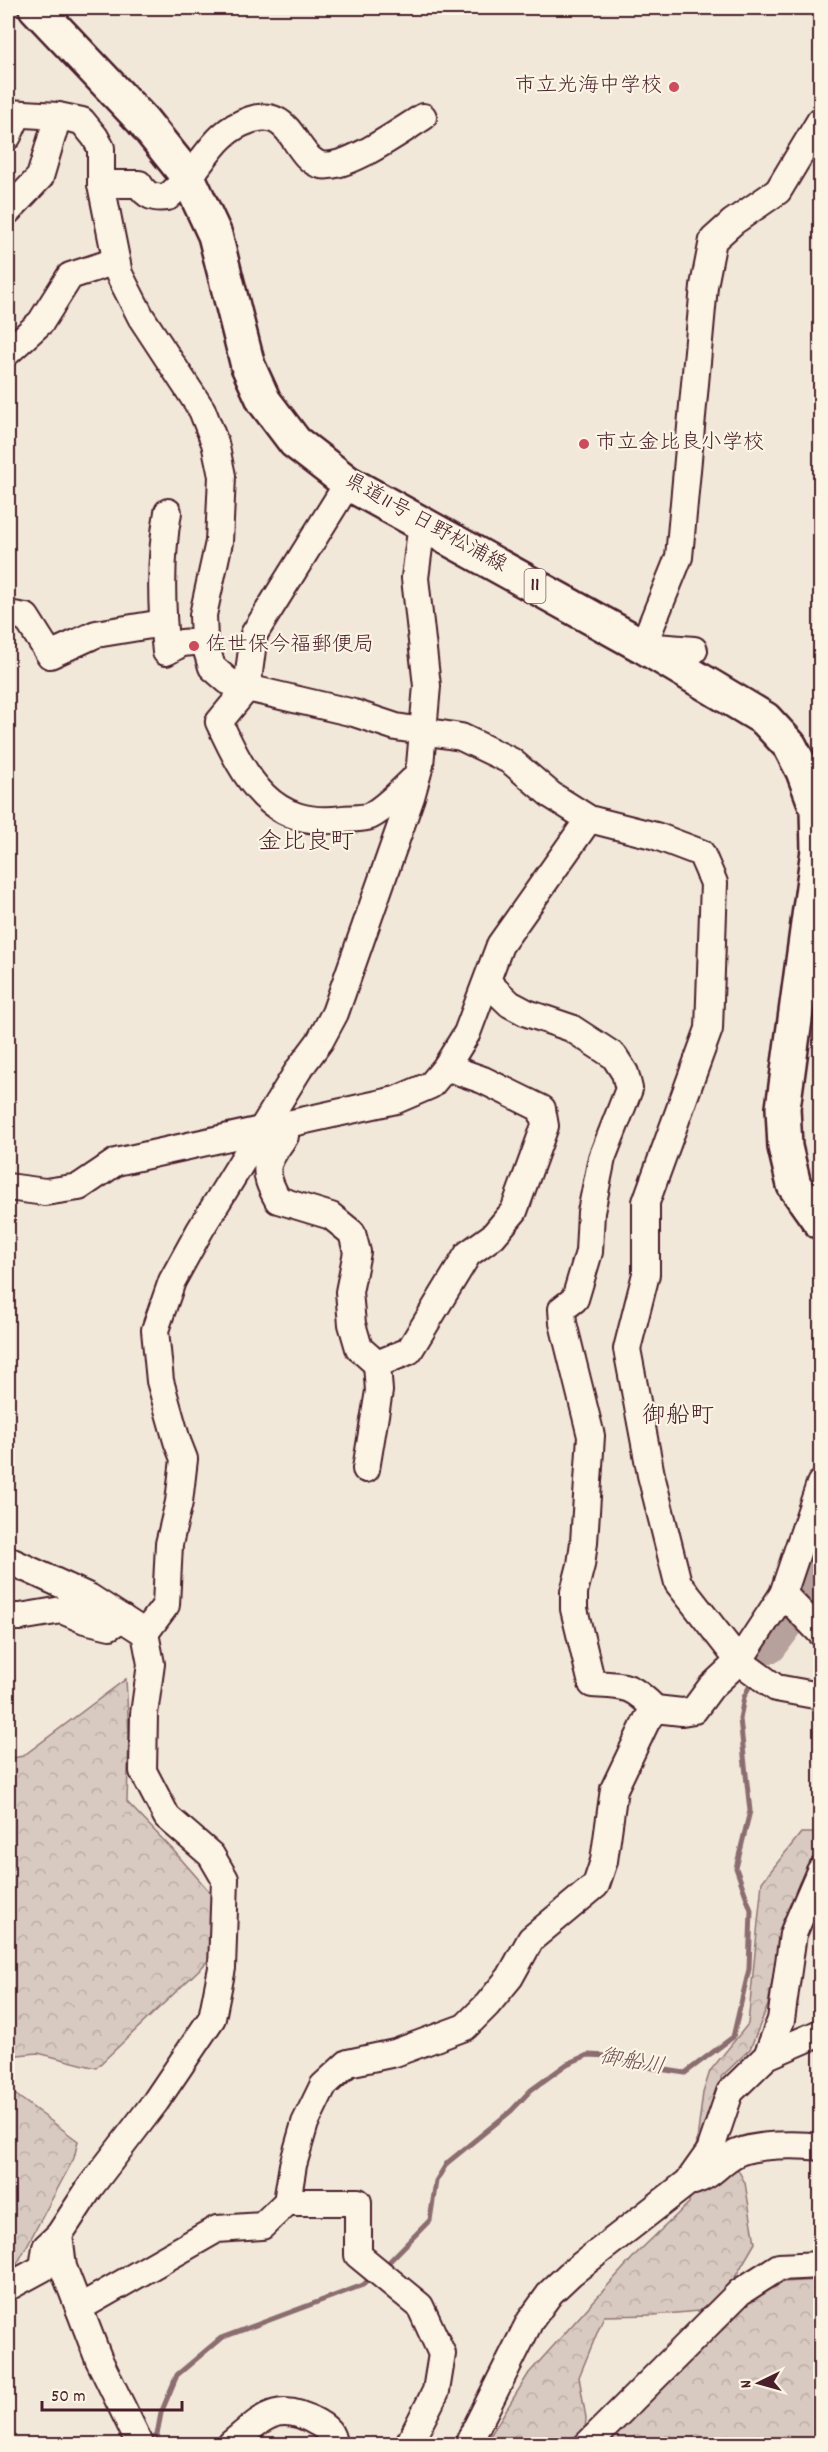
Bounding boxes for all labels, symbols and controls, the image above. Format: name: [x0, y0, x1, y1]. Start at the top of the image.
place label: 市立光海中学校: [515, 72, 662, 102]
marker: 市立光海中学校: [667, 80, 681, 94]
place label: 市立金比良小学校: [596, 429, 764, 459]
marker: 市立金比良小学校: [577, 437, 591, 451]
street label: 県道11号 日野松浦線: [338, 467, 512, 581]
road number: 11: [524, 569, 546, 603]
place label: 佐世保今福郵便局: [206, 631, 374, 661]
marker: 佐世保今福郵便局: [187, 639, 201, 653]
district label: 金比良町: [258, 826, 354, 860]
district label: 御船町: [642, 1400, 714, 1434]
water label: 御船川: [597, 2042, 667, 2084]
north arrow: [729, 2353, 789, 2413]
scale bar: [42, 2374, 182, 2412]
text: N: [735, 2379, 758, 2389]
text: 50 m: [51, 2385, 86, 2410]

